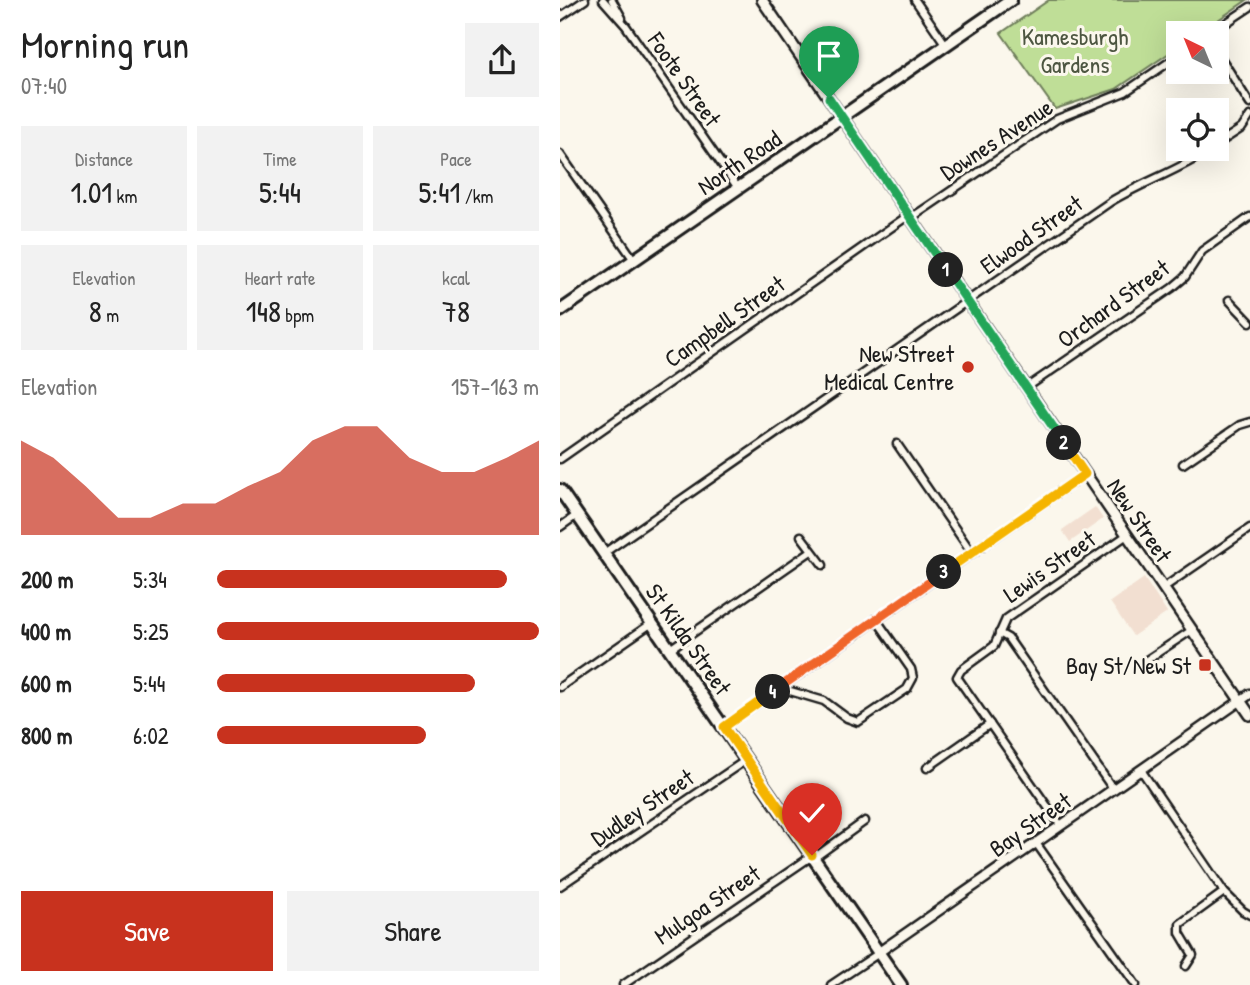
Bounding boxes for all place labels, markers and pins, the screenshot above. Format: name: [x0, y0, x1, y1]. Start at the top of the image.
pin: [799, 26, 859, 98]
pin: 1: [928, 252, 964, 288]
place label: New Street Medical Centre: [824, 337, 955, 397]
marker: New Street Medical Centre: [960, 359, 976, 375]
pin: 2: [1046, 426, 1082, 460]
pin: 3: [926, 554, 962, 590]
place label: Bay St/New St: [1066, 649, 1192, 681]
marker: Bay St/New St: [1197, 657, 1213, 673]
pin: 4: [756, 674, 790, 710]
pin: [782, 783, 842, 855]

